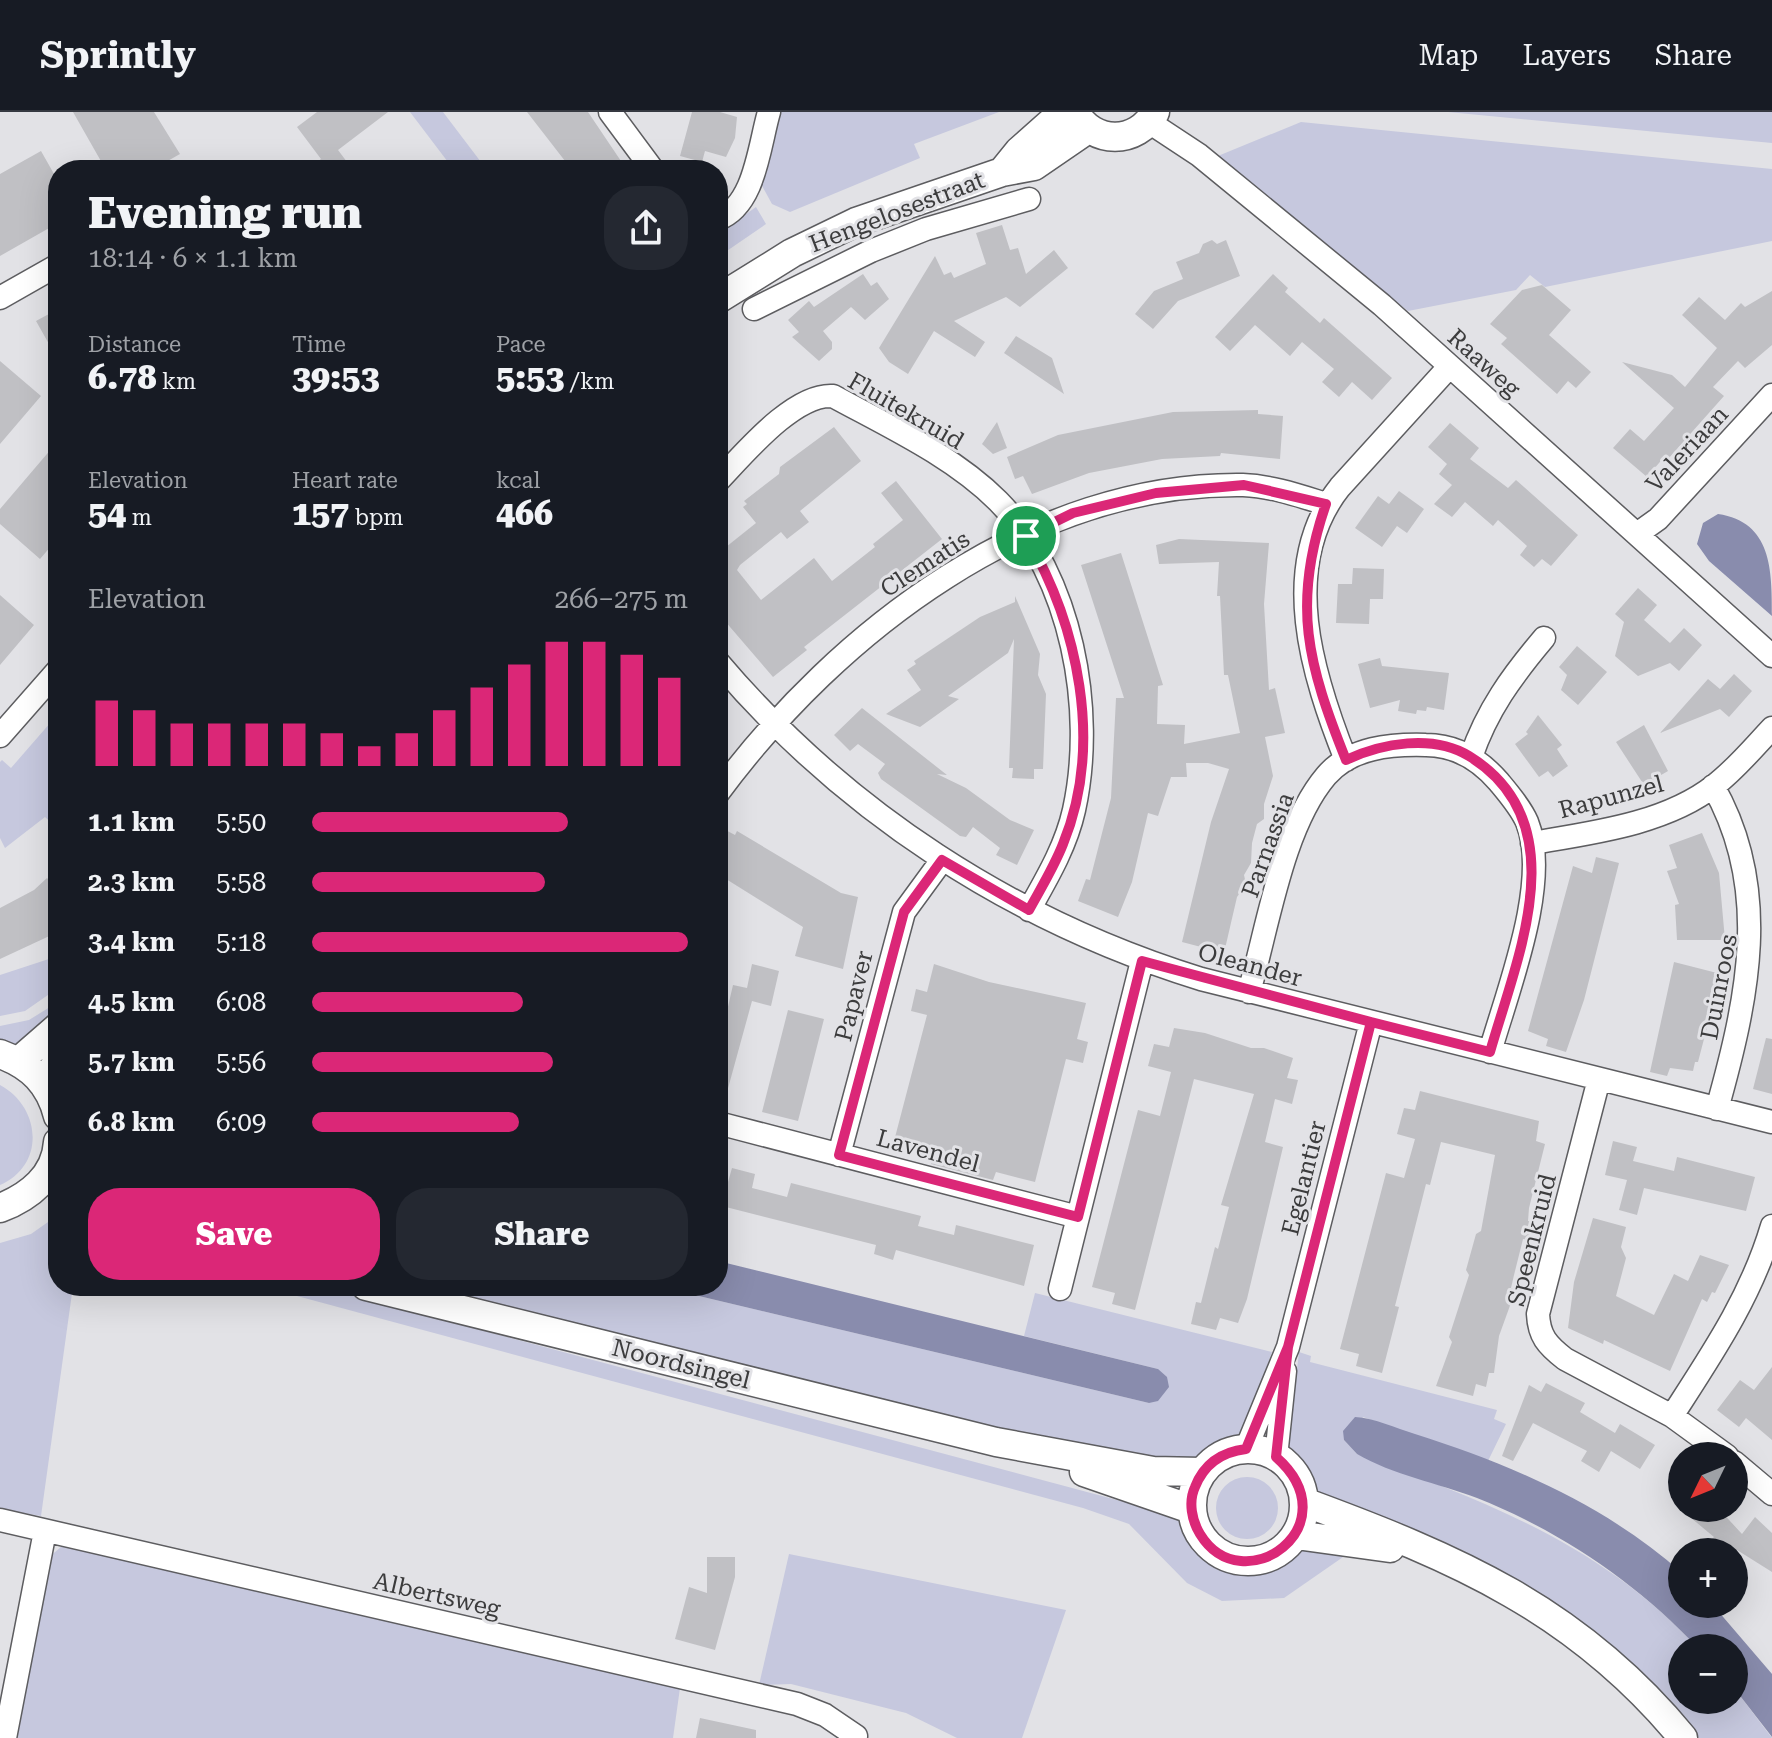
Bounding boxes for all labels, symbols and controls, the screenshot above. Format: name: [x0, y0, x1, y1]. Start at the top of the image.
text: Sprintly: [40, 33, 196, 77]
text: Map: [1419, 39, 1478, 72]
text: Layers: [1522, 39, 1611, 72]
text: Share: [1655, 39, 1732, 72]
street label: Hengelosestraat: [805, 166, 989, 258]
button: share: [604, 186, 688, 270]
text: Evening run: [88, 187, 362, 239]
text: 18:14 · 6 × 1.1 km: [88, 243, 298, 273]
street label: Raaweg: [1442, 323, 1526, 403]
text: Distance: [88, 332, 181, 357]
text: Time: [292, 332, 346, 357]
text: Pace: [496, 332, 546, 357]
text: 6.78: [88, 357, 156, 397]
text: 39:53: [292, 357, 379, 397]
text: 5:53: [496, 357, 564, 397]
street label: Fluitekruid: [843, 367, 969, 455]
text: km: [156, 369, 196, 394]
text: /km: [564, 369, 614, 394]
street label: Valeriaan: [1640, 400, 1734, 498]
text: Elevation: [88, 468, 188, 493]
text: Heart rate: [292, 468, 398, 493]
text: kcal: [496, 468, 540, 493]
text: 54: [88, 493, 126, 533]
text: 157: [292, 493, 349, 533]
text: 466: [496, 493, 553, 533]
pin: [992, 502, 1060, 570]
text: m: [126, 505, 152, 530]
text: bpm: [349, 505, 403, 530]
icon: arrive: [1004, 514, 1048, 558]
street label: Clematis: [875, 525, 975, 603]
text: Elevation: [88, 584, 206, 614]
text: 266–275 m: [555, 584, 688, 614]
street label: Rapunzel: [1556, 770, 1666, 824]
street label: Parnassia: [1236, 789, 1300, 901]
text: 1.1 km: [88, 807, 175, 837]
text: 5:50: [216, 807, 266, 837]
text: 2.3 km: [88, 867, 175, 897]
text: 5:58: [216, 867, 266, 897]
text: 3.4 km: [88, 927, 175, 957]
text: 5:18: [216, 927, 266, 957]
street label: Duinroos: [1695, 932, 1743, 1042]
street label: Oleander: [1195, 938, 1305, 992]
street label: Papaver: [829, 948, 879, 1044]
text: 4.5 km: [88, 987, 175, 1017]
text: 6:08: [216, 987, 266, 1017]
text: 5.7 km: [88, 1047, 175, 1077]
text: 5:56: [216, 1047, 266, 1077]
text: 6.8 km: [88, 1107, 175, 1137]
text: 6:09: [216, 1107, 266, 1137]
street label: Egelantier: [1276, 1118, 1332, 1238]
street label: Lavendel: [874, 1124, 982, 1178]
street label: Speenkruid: [1502, 1171, 1562, 1309]
button: Save: [88, 1188, 380, 1280]
button: Share: [396, 1188, 688, 1280]
street label: Noordsingel: [609, 1333, 753, 1395]
north arrow: [1668, 1442, 1748, 1522]
map controls: [1668, 1442, 1748, 1714]
button: +: [1668, 1538, 1748, 1618]
street label: Albertsweg: [371, 1567, 504, 1623]
button: −: [1668, 1634, 1748, 1714]

